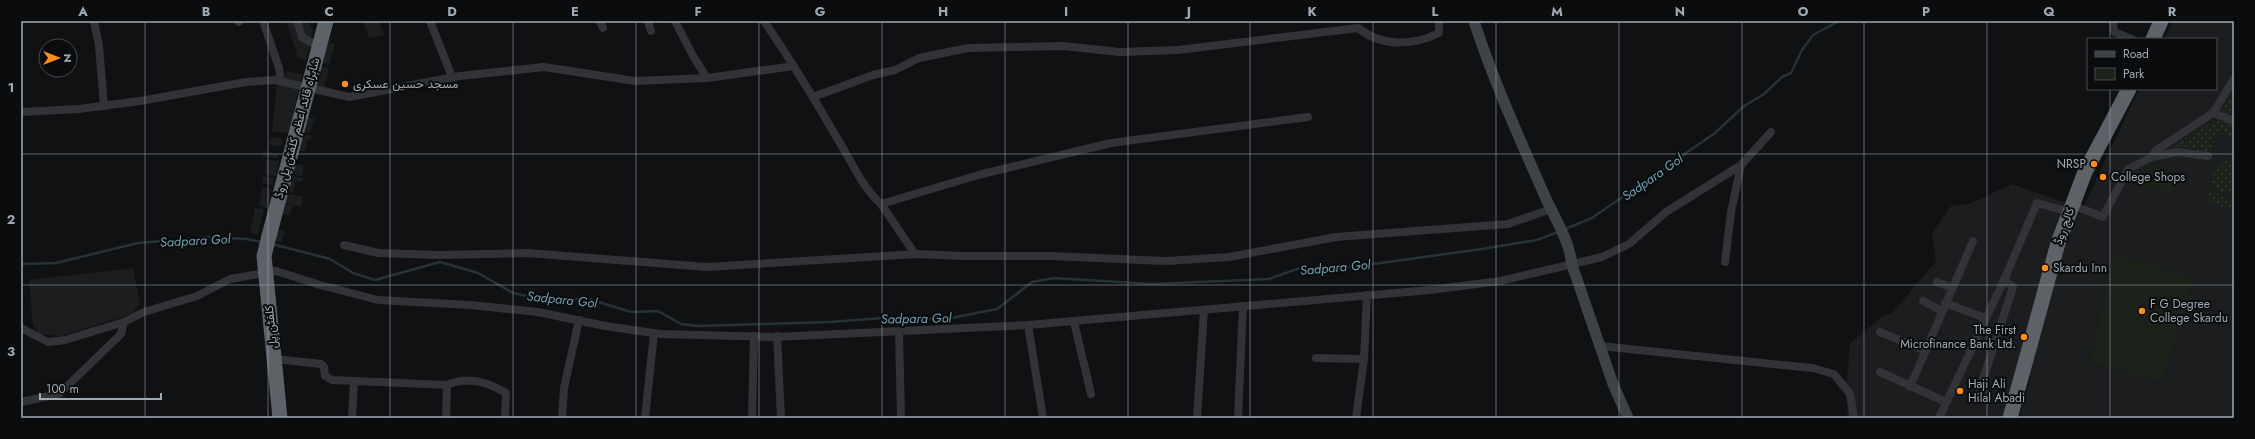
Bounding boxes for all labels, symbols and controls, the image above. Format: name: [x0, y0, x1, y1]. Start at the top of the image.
text: A: [77, 2, 88, 21]
text: B: [202, 2, 211, 21]
text: C: [324, 2, 334, 21]
text: D: [447, 2, 457, 21]
text: E: [571, 2, 579, 21]
text: F: [694, 2, 702, 21]
text: G: [815, 2, 826, 21]
text: H: [938, 2, 948, 21]
text: I: [1064, 2, 1068, 21]
text: J: [1184, 2, 1191, 21]
text: K: [1307, 2, 1317, 21]
text: L: [1432, 2, 1439, 21]
text: M: [1551, 2, 1563, 21]
text: N: [1675, 2, 1685, 21]
text: O: [1798, 2, 1809, 21]
text: P: [1922, 2, 1930, 21]
text: Q: [2043, 2, 2055, 21]
text: R: [2168, 2, 2177, 21]
north arrow: [38, 38, 78, 78]
legend: [2087, 38, 2217, 90]
text: Road: [2123, 45, 2149, 63]
text: N: [60, 54, 76, 62]
street label: شاہراہ قائد اعظم کلفٹن پل روڈ: [270, 56, 324, 200]
text: Park: [2123, 65, 2145, 83]
place label: مسجد حسین عسکری: [353, 75, 459, 93]
text: 1: [8, 78, 14, 97]
marker: مسجد حسین عسکری: [340, 79, 350, 89]
water label: Sadpara Gol: [1618, 149, 1688, 205]
place label: NRSP: [2057, 155, 2086, 173]
marker: NRSP: [2089, 159, 2099, 169]
place label: College Shops: [2111, 168, 2185, 186]
marker: College Shops: [2098, 172, 2108, 182]
street label: کالج روڈ: [2049, 205, 2079, 247]
text: 2: [7, 210, 15, 229]
water label: Sadpara Gol: [159, 229, 232, 252]
water label: Sadpara Gol: [1299, 255, 1372, 280]
place label: Skardu Inn: [2053, 259, 2107, 277]
marker: Skardu Inn: [2040, 263, 2050, 273]
water label: Sadpara Gol: [526, 286, 599, 313]
place label: F G Degree College Skardu: [2150, 295, 2228, 327]
street label: کلفٹن پل: [260, 304, 282, 350]
marker: F G Degree College Skardu: [2137, 306, 2147, 316]
water label: Sadpara Gol: [881, 308, 953, 329]
place label: The First Microfinance Bank Ltd.: [1900, 321, 2016, 353]
marker: The First Microfinance Bank Ltd.: [2019, 332, 2029, 342]
text: 3: [7, 342, 15, 361]
scale bar: [40, 375, 161, 401]
place label: Haji Ali Hilal Abadi: [1968, 375, 2025, 407]
text: 100 m: [46, 380, 79, 398]
marker: Haji Ali Hilal Abadi: [1955, 386, 1965, 396]

